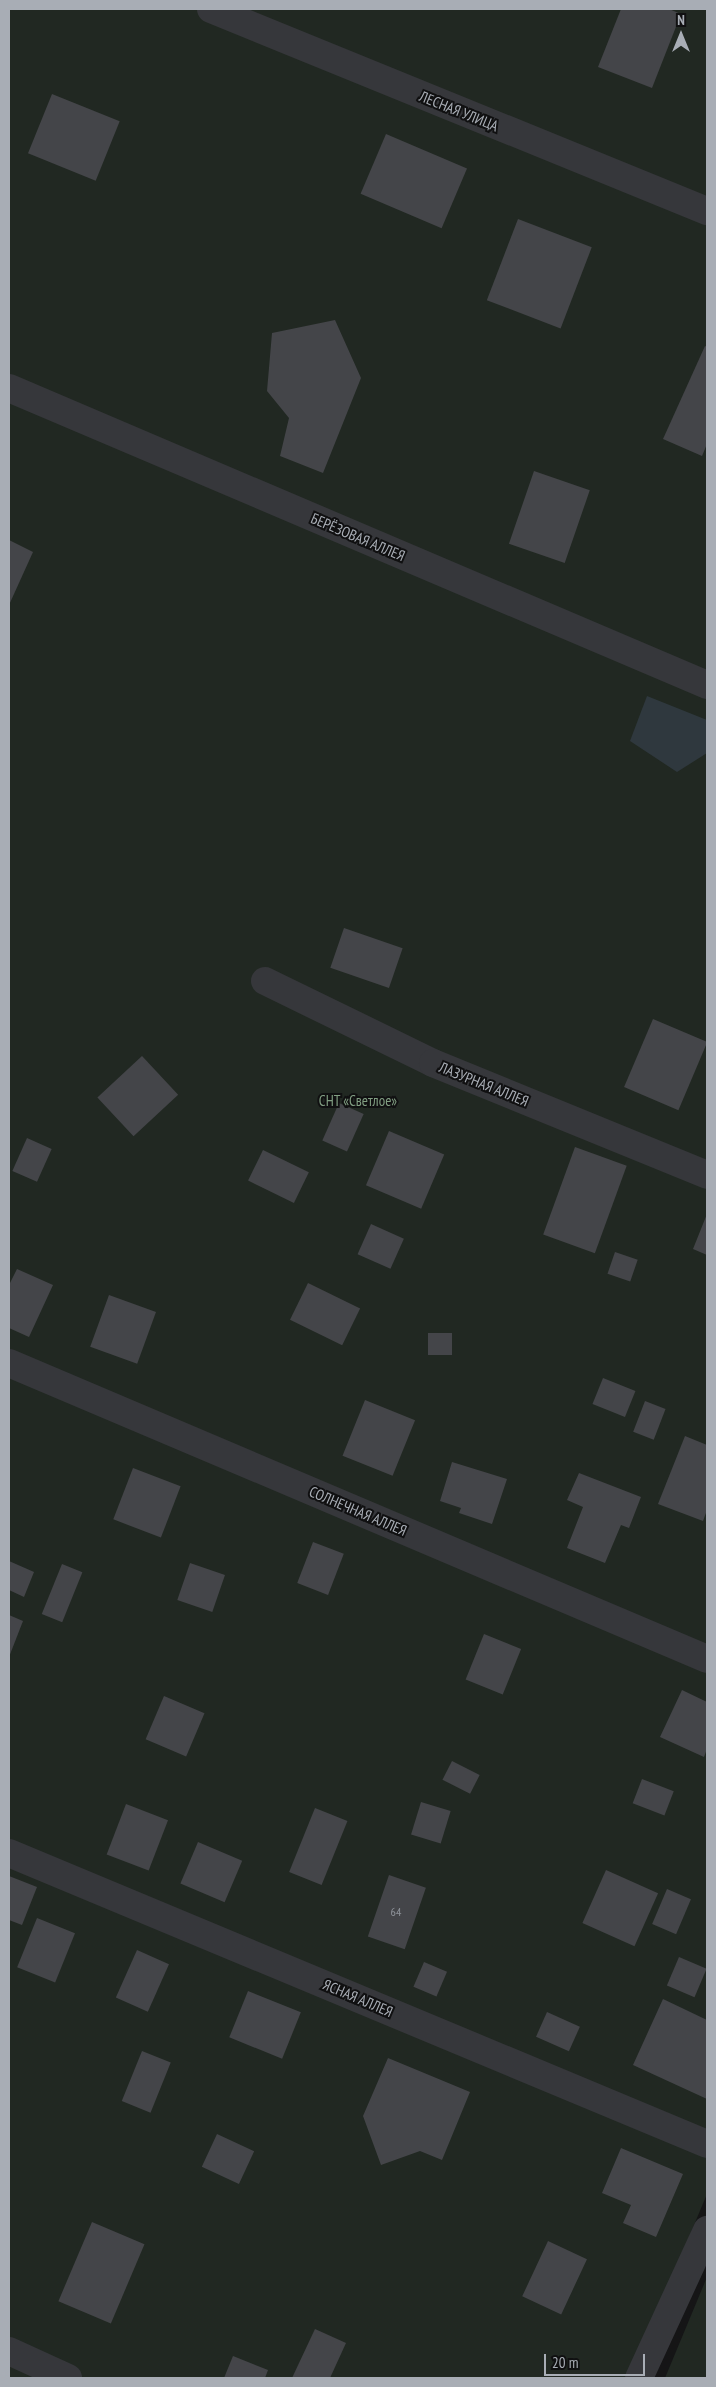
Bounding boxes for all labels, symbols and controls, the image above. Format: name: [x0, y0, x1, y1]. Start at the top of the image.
north arrow: [656, 10, 706, 60]
text: N: [677, 11, 685, 29]
street label: ЛЕСНАЯ УЛИЦА: [417, 87, 501, 135]
street label: БЕРЁЗОВАЯ АЛЛЕЯ: [308, 509, 408, 565]
street label: ЛАЗУРНАЯ АЛЛЕЯ: [436, 1058, 532, 1110]
park label: СНТ «Светлое»: [319, 1092, 397, 1110]
street label: СОЛНЕЧНАЯ АЛЛЕЯ: [306, 1482, 410, 1540]
house number: 64: [391, 1905, 401, 1919]
street label: ЯСНАЯ АЛЛЕЯ: [320, 1975, 396, 2021]
scale bar: [546, 2344, 647, 2376]
text: 20 m: [552, 2353, 578, 2372]

